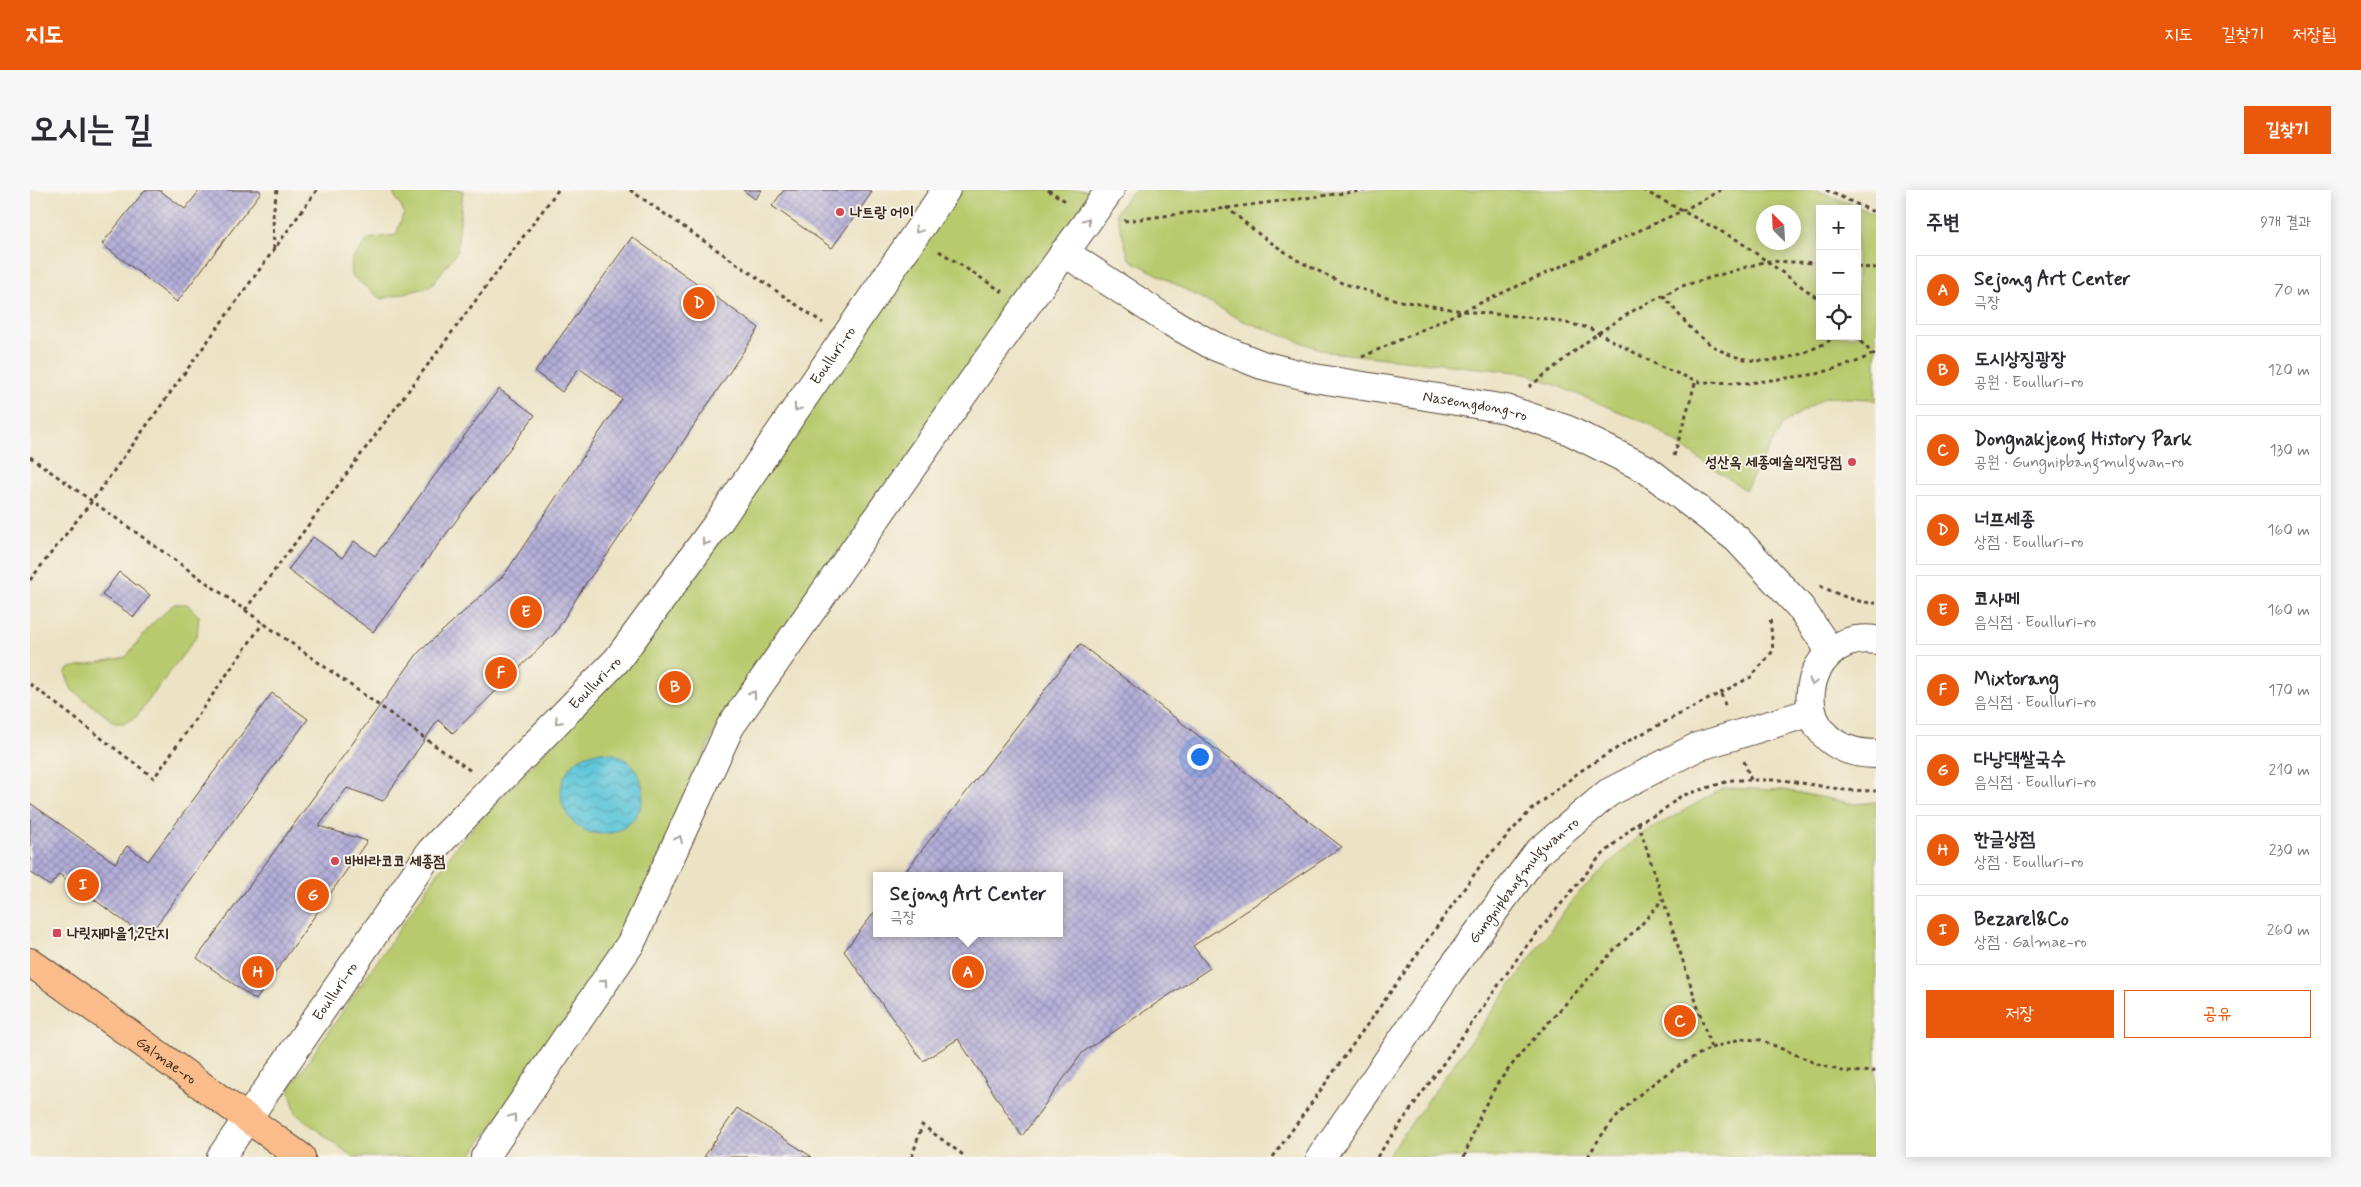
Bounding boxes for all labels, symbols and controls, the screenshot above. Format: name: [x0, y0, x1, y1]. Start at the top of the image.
text: 지도: [25, 20, 64, 51]
text: 지도: [2164, 23, 2193, 47]
text: 길찾기: [2221, 23, 2265, 47]
text: 저장됨: [2293, 23, 2336, 47]
button: 길찾기: [2244, 106, 2331, 154]
text: 오시는 길: [30, 107, 152, 153]
place label: 나트랑 어이: [850, 203, 914, 223]
north arrow: [1756, 205, 1801, 250]
map controls: [1816, 205, 1861, 340]
button: +: [1816, 205, 1861, 250]
marker: 나트랑 어이: [834, 206, 846, 218]
text: 주변: [1926, 209, 1960, 237]
text: 9개 결과: [2260, 212, 2311, 233]
one-way arrow: [1081, 217, 1090, 227]
one-way arrow: [915, 225, 924, 234]
button: −: [1816, 250, 1861, 295]
text: Sejong Art Center: [1974, 267, 2131, 292]
text: A: [1938, 280, 1948, 301]
text: 70 m: [2274, 280, 2310, 301]
pin: D: [683, 284, 715, 322]
text: 극장: [1974, 292, 2000, 313]
button: locate: [1816, 295, 1861, 340]
street label: Eoulluri-ro: [806, 323, 861, 389]
text: 도시상징광장: [1974, 347, 2066, 372]
text: B: [1938, 360, 1948, 381]
text: 120 m: [2268, 360, 2310, 381]
text: 공원 · Eoulluri-ro: [1974, 372, 2083, 393]
street label: Naseongdong-ro: [1421, 387, 1530, 427]
one-way arrow: [794, 402, 803, 412]
text: Dongnakjeong History Park: [1974, 427, 2192, 452]
text: C: [1937, 440, 1949, 461]
text: 130 m: [2269, 440, 2310, 461]
text: 공원 · Gungnipbangmulgwan-ro: [1974, 452, 2184, 473]
place label: 성산옥 세종예술의전당점: [1705, 453, 1842, 473]
marker: 성산옥 세종예술의전당점: [1846, 456, 1858, 468]
text: 너프세종: [1974, 507, 2035, 532]
text: D: [1937, 520, 1949, 541]
text: 160 m: [2267, 520, 2310, 541]
text: 상점 · Eoulluri-ro: [1974, 532, 2083, 553]
one-way arrow: [701, 536, 711, 545]
text: 코사메: [1974, 587, 2020, 612]
pin: E: [510, 593, 542, 631]
text: E: [1938, 600, 1948, 621]
text: 160 m: [2267, 600, 2310, 621]
text: 음식점 · Eoulluri-ro: [1974, 612, 2096, 633]
street label: Eoulluri-ro: [565, 652, 626, 714]
pin: F: [485, 654, 517, 692]
text: Mixtorang: [1974, 667, 2059, 692]
pin: B: [659, 668, 691, 706]
one-way arrow: [1809, 677, 1819, 686]
text: F: [1939, 680, 1947, 701]
text: 170 m: [2268, 680, 2310, 701]
one-way arrow: [747, 691, 756, 700]
text: 음식점 · Eoulluri-ro: [1974, 692, 2096, 713]
one-way arrow: [555, 716, 564, 725]
your location: [1187, 744, 1213, 770]
text: 다낭댁쌀국수: [1974, 747, 2066, 772]
text: G: [1938, 760, 1948, 781]
text: 210 m: [2269, 760, 2310, 781]
text: 음식점 · Eoulluri-ro: [1974, 772, 2096, 793]
street label: Gungnipbangmulgwan-ro: [1465, 813, 1584, 948]
text: 한글상점: [1974, 827, 2035, 852]
one-way arrow: [673, 835, 683, 844]
text: H: [1938, 840, 1948, 861]
text: 230 m: [2269, 840, 2310, 861]
place label: 바바라코코 세종점: [344, 852, 446, 872]
text: 상점 · Eoulluri-ro: [1974, 852, 2083, 873]
marker: 바바라코코 세종점: [329, 855, 341, 867]
pin: I: [67, 866, 99, 904]
popup: [873, 872, 1063, 937]
pin: G: [297, 876, 329, 914]
text: Sejong Art Center: [890, 882, 1046, 907]
text: 극장: [890, 907, 915, 928]
text: Bezarel&Co: [1974, 907, 2069, 932]
text: I: [1939, 920, 1947, 941]
text: 260 m: [2267, 920, 2310, 941]
place label: 나릿재마을1,2단지: [67, 924, 169, 944]
marker: 나릿재마을1,2단지: [51, 927, 63, 939]
text: 상점 · Galmae-ro: [1974, 932, 2087, 953]
pin: H: [242, 953, 274, 991]
pin: A: [952, 953, 984, 991]
street label: Eoulluri-ro: [308, 959, 363, 1025]
one-way arrow: [598, 979, 607, 988]
button: 저장: [1926, 990, 2114, 1038]
button: 공유: [2124, 990, 2311, 1038]
pin: C: [1664, 1002, 1696, 1040]
street label: Galmae-ro: [131, 1032, 200, 1090]
one-way arrow: [507, 1113, 516, 1122]

